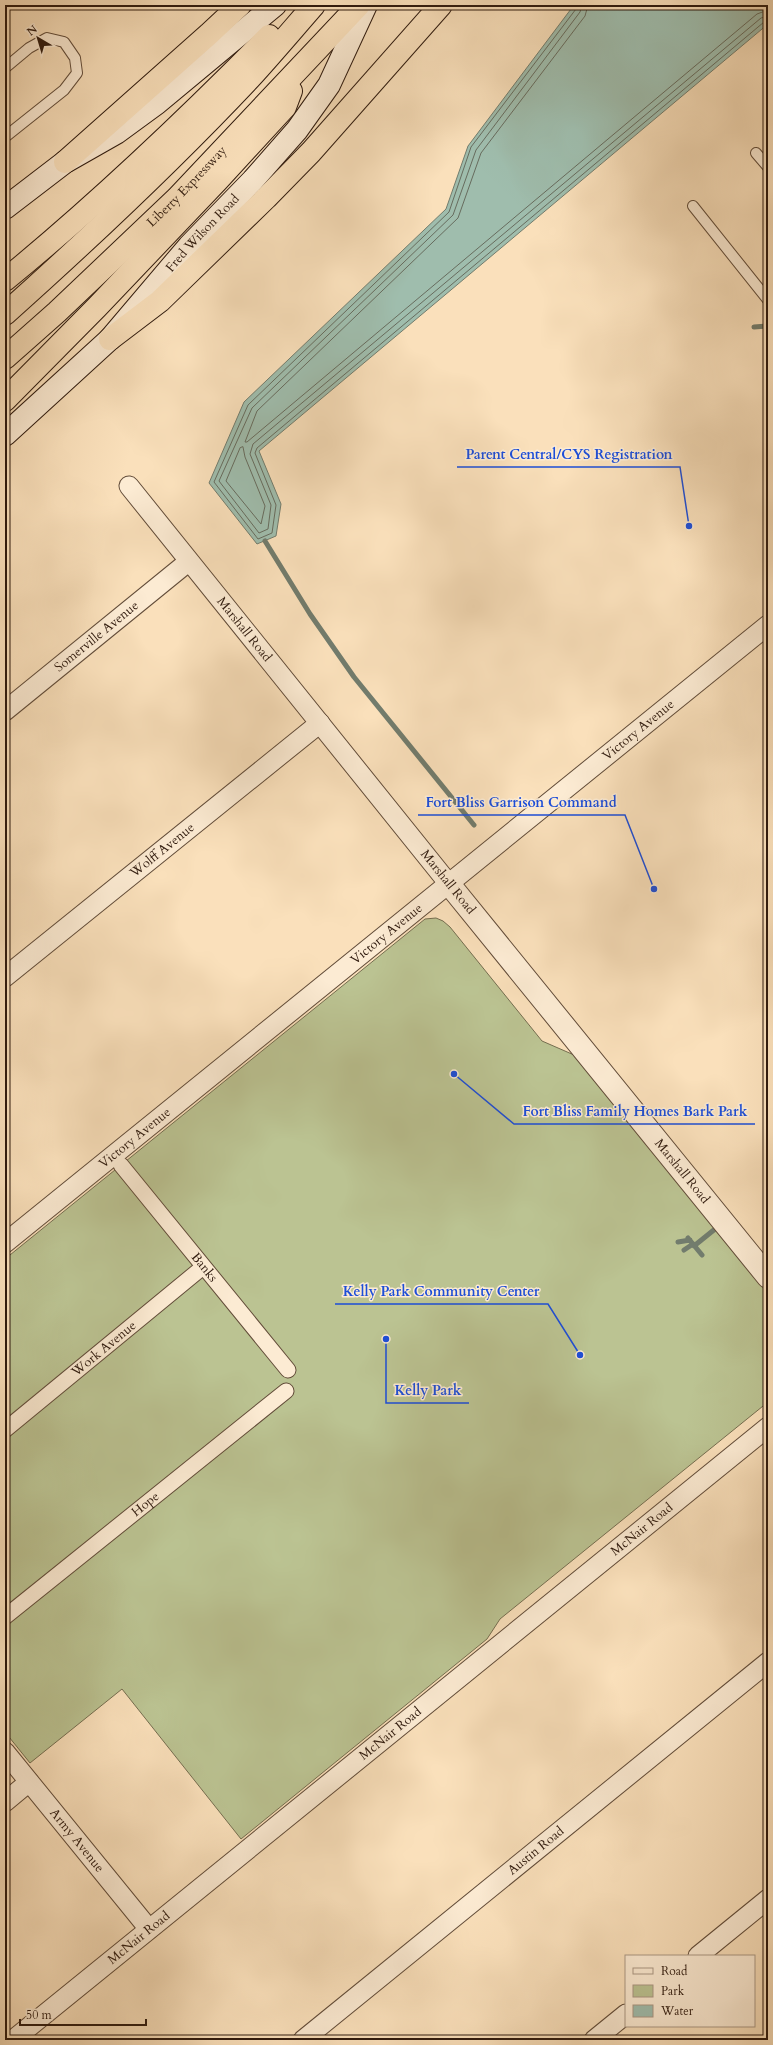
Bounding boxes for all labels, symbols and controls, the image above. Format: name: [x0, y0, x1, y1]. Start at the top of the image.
north arrow: [18, 18, 58, 58]
text: N: [24, 21, 41, 39]
street label: Liberty Expressway: [143, 142, 231, 231]
street label: Fred Wilson Road: [162, 190, 244, 276]
callout: Parent Central/CYS Registration: [457, 441, 680, 467]
text: Parent Central/CYS Registration: [465, 445, 673, 464]
street label: Marshall Road: [213, 593, 276, 666]
street label: Somerville Avenue: [51, 597, 142, 676]
street label: Victory Avenue: [599, 695, 678, 765]
callout: Fort Bliss Garrison Command: [418, 789, 625, 815]
text: Fort Bliss Garrison Command: [425, 793, 617, 812]
street label: Wolff Avenue: [125, 819, 198, 882]
street label: Marshall Road: [416, 846, 480, 918]
street label: Victory Avenue: [347, 899, 426, 969]
callout: Fort Bliss Family Homes Bark Park: [514, 1098, 755, 1124]
text: Fort Bliss Family Homes Bark Park: [523, 1102, 748, 1121]
street label: Victory Avenue: [95, 1103, 175, 1172]
street label: Marshall Road: [650, 1135, 714, 1207]
street label: Banks: [187, 1249, 222, 1286]
callout: Kelly Park Community Center: [335, 1278, 548, 1304]
text: Kelly Park Community Center: [343, 1282, 540, 1301]
street label: Work Avenue: [67, 1317, 140, 1381]
callout: Kelly Park: [386, 1377, 469, 1403]
text: Kelly Park: [394, 1381, 462, 1400]
street label: Hope: [128, 1487, 163, 1521]
street label: McNair Road: [607, 1499, 677, 1560]
street label: McNair Road: [355, 1703, 425, 1764]
street label: Army Avenue: [45, 1805, 108, 1876]
street label: Austin Road: [504, 1822, 568, 1879]
street label: McNair Road: [104, 1907, 174, 1969]
legend: [625, 1955, 755, 2027]
text: Road: [661, 1963, 688, 1979]
text: Park: [661, 1983, 685, 1999]
scale bar: [20, 2001, 146, 2027]
text: Water: [660, 2003, 694, 2019]
text: 50 m: [26, 2007, 53, 2023]

